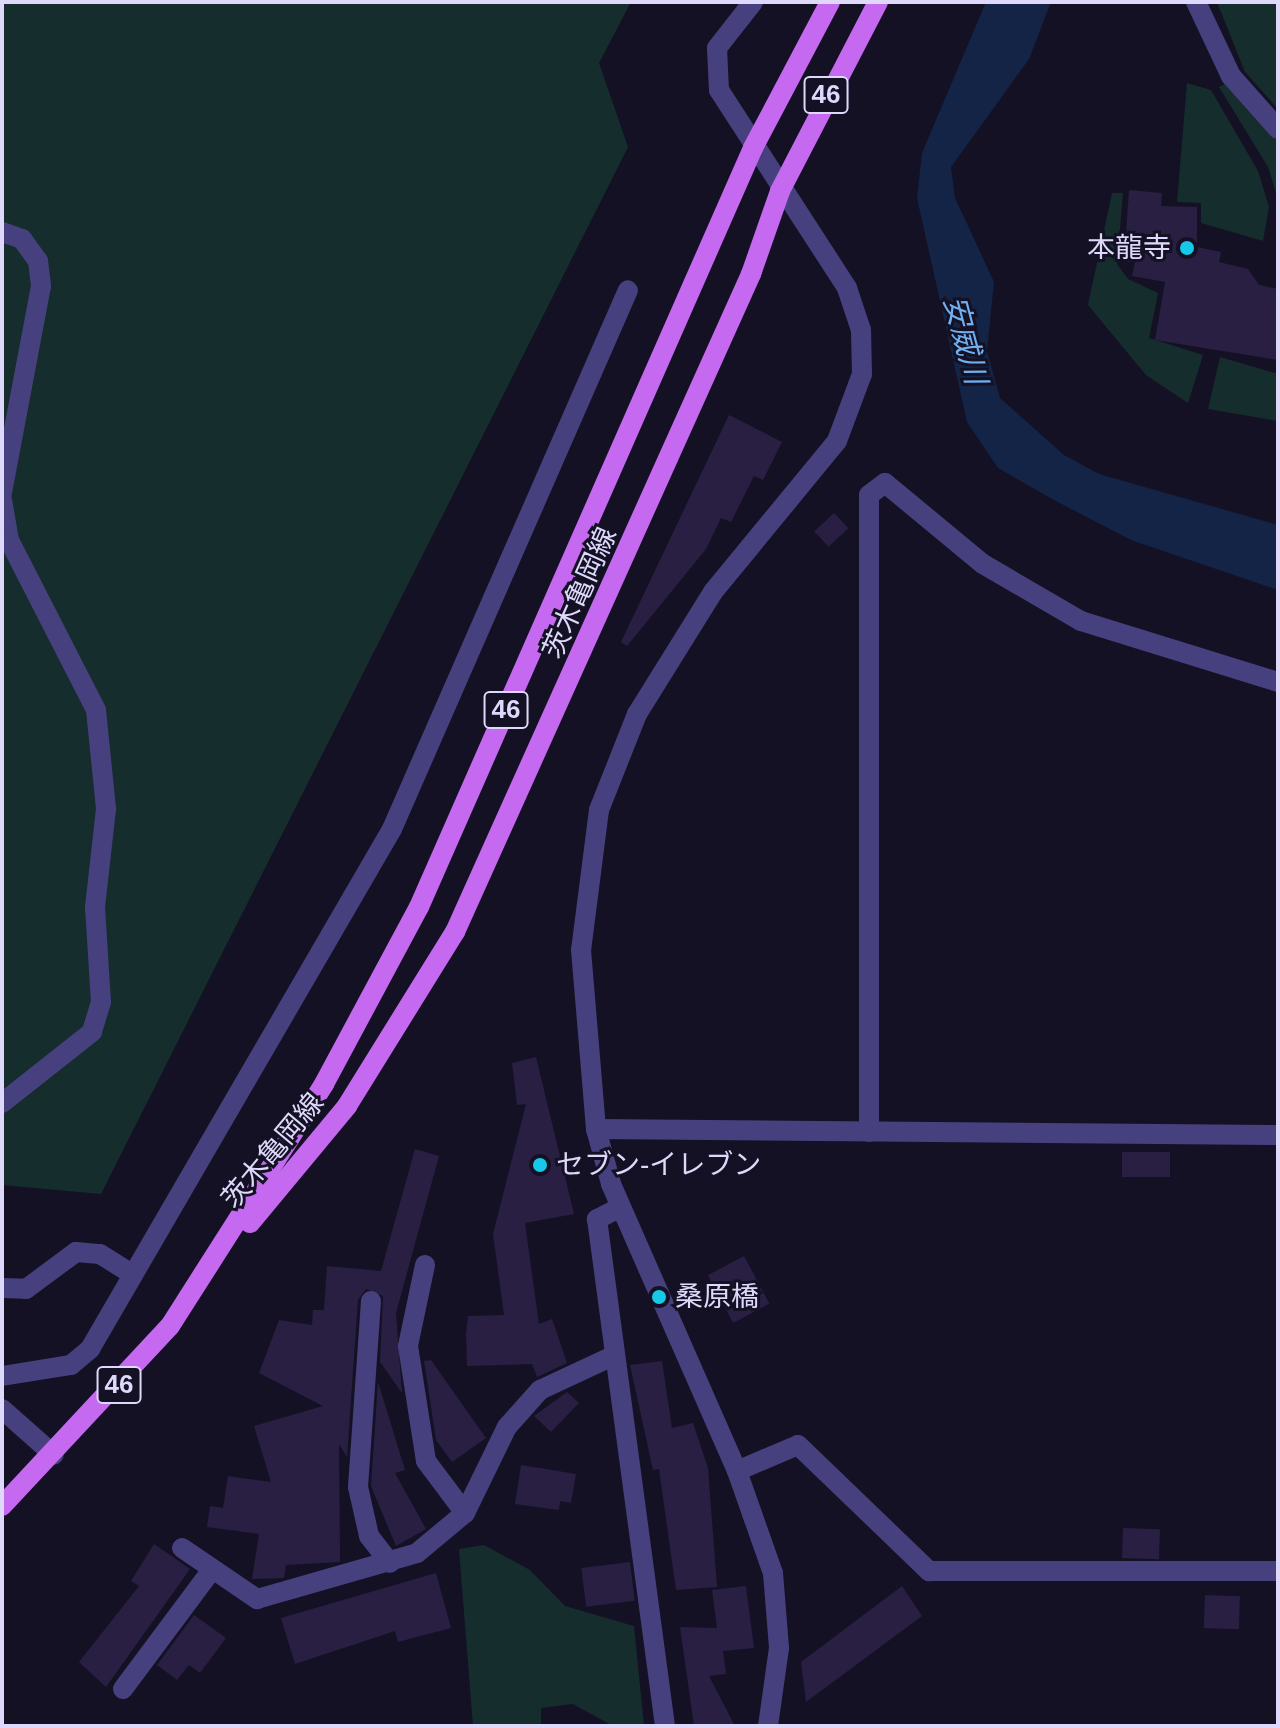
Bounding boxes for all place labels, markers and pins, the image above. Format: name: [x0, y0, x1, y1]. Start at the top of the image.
place label: 本龍寺: [1087, 231, 1171, 265]
marker: 本龍寺: [1178, 239, 1196, 257]
place label: セブン-イレブン: [556, 1148, 761, 1182]
marker: セブン-イレブン: [531, 1156, 549, 1174]
place label: 桑原橋: [675, 1280, 759, 1314]
marker: 桑原橋: [650, 1288, 668, 1306]

